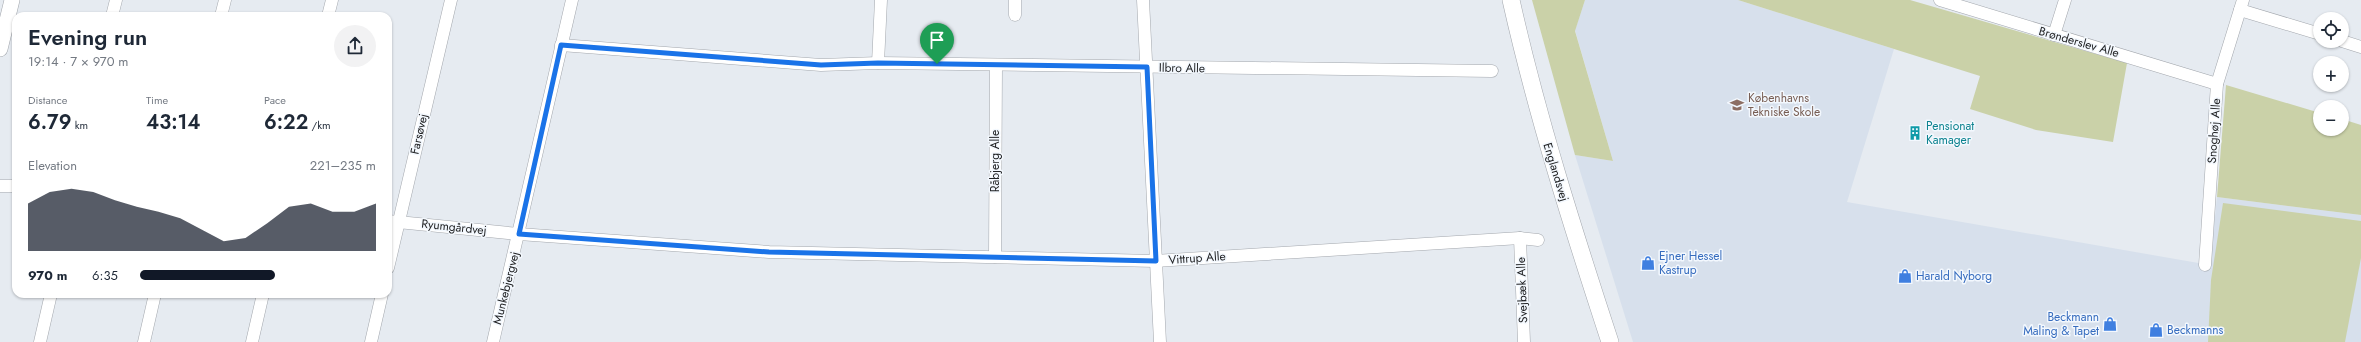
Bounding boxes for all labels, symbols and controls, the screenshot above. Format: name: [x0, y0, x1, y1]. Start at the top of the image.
map controls: [2313, 12, 2349, 136]
button: locate: [2313, 12, 2349, 48]
text: Evening run: [28, 21, 147, 53]
street label: Brønderslev Alle: [2037, 22, 2121, 62]
pin: [920, 23, 954, 64]
button: share: [334, 25, 376, 67]
icon: arrive: [926, 29, 948, 51]
text: 19:14 · 7 × 970 m: [28, 52, 129, 71]
button: +: [2313, 56, 2349, 92]
street label: Ilbro Alle: [1159, 59, 1205, 77]
place label: Københavns Tekniske Skole: [1748, 89, 1820, 121]
text: Distance: [28, 92, 67, 108]
text: Time: [146, 92, 168, 108]
text: Pace: [264, 92, 286, 108]
school or university icon: Københavns Tekniske Skole: [1729, 97, 1745, 113]
street label: Snoghøj Alle: [2203, 98, 2225, 164]
button: −: [2313, 100, 2349, 136]
text: 6.79: [28, 108, 71, 137]
text: 43:14: [146, 108, 201, 137]
text: 6:22: [264, 108, 308, 137]
street label: Farsøvej: [406, 112, 432, 156]
text: km: [71, 117, 88, 133]
text: /km: [308, 117, 331, 133]
place label: Pensionat Kamager: [1926, 117, 1974, 149]
building icon: Pensionat Kamager: [1907, 125, 1923, 141]
street label: Råbjerg Alle: [986, 130, 1004, 192]
street label: Englandsvej: [1539, 140, 1573, 204]
text: Elevation: [28, 156, 77, 175]
text: 221–235 m: [310, 156, 376, 175]
street label: Ryumgårdvej: [420, 215, 488, 239]
street label: Vittrup Alle: [1168, 247, 1226, 269]
place label: Ejner Hessel Kastrup: [1659, 247, 1722, 279]
street label: Munkebjergvej: [488, 250, 524, 326]
shop icon: Ejner Hessel Kastrup: [1640, 255, 1656, 271]
street label: Svejbæk Alle: [1512, 257, 1532, 323]
text: 970 m: [28, 266, 67, 285]
text: 6:35: [92, 266, 118, 285]
place label: Harald Nyborg: [1916, 267, 1992, 285]
shop icon: Harald Nyborg: [1897, 268, 1913, 284]
place label: Beckmann Maling & Tapet: [2023, 308, 2099, 340]
shop icon: Beckmann Maling & Tapet: [2102, 316, 2118, 332]
place label: Beckmanns: [2167, 321, 2224, 339]
shop icon: Beckmanns: [2148, 322, 2164, 338]

